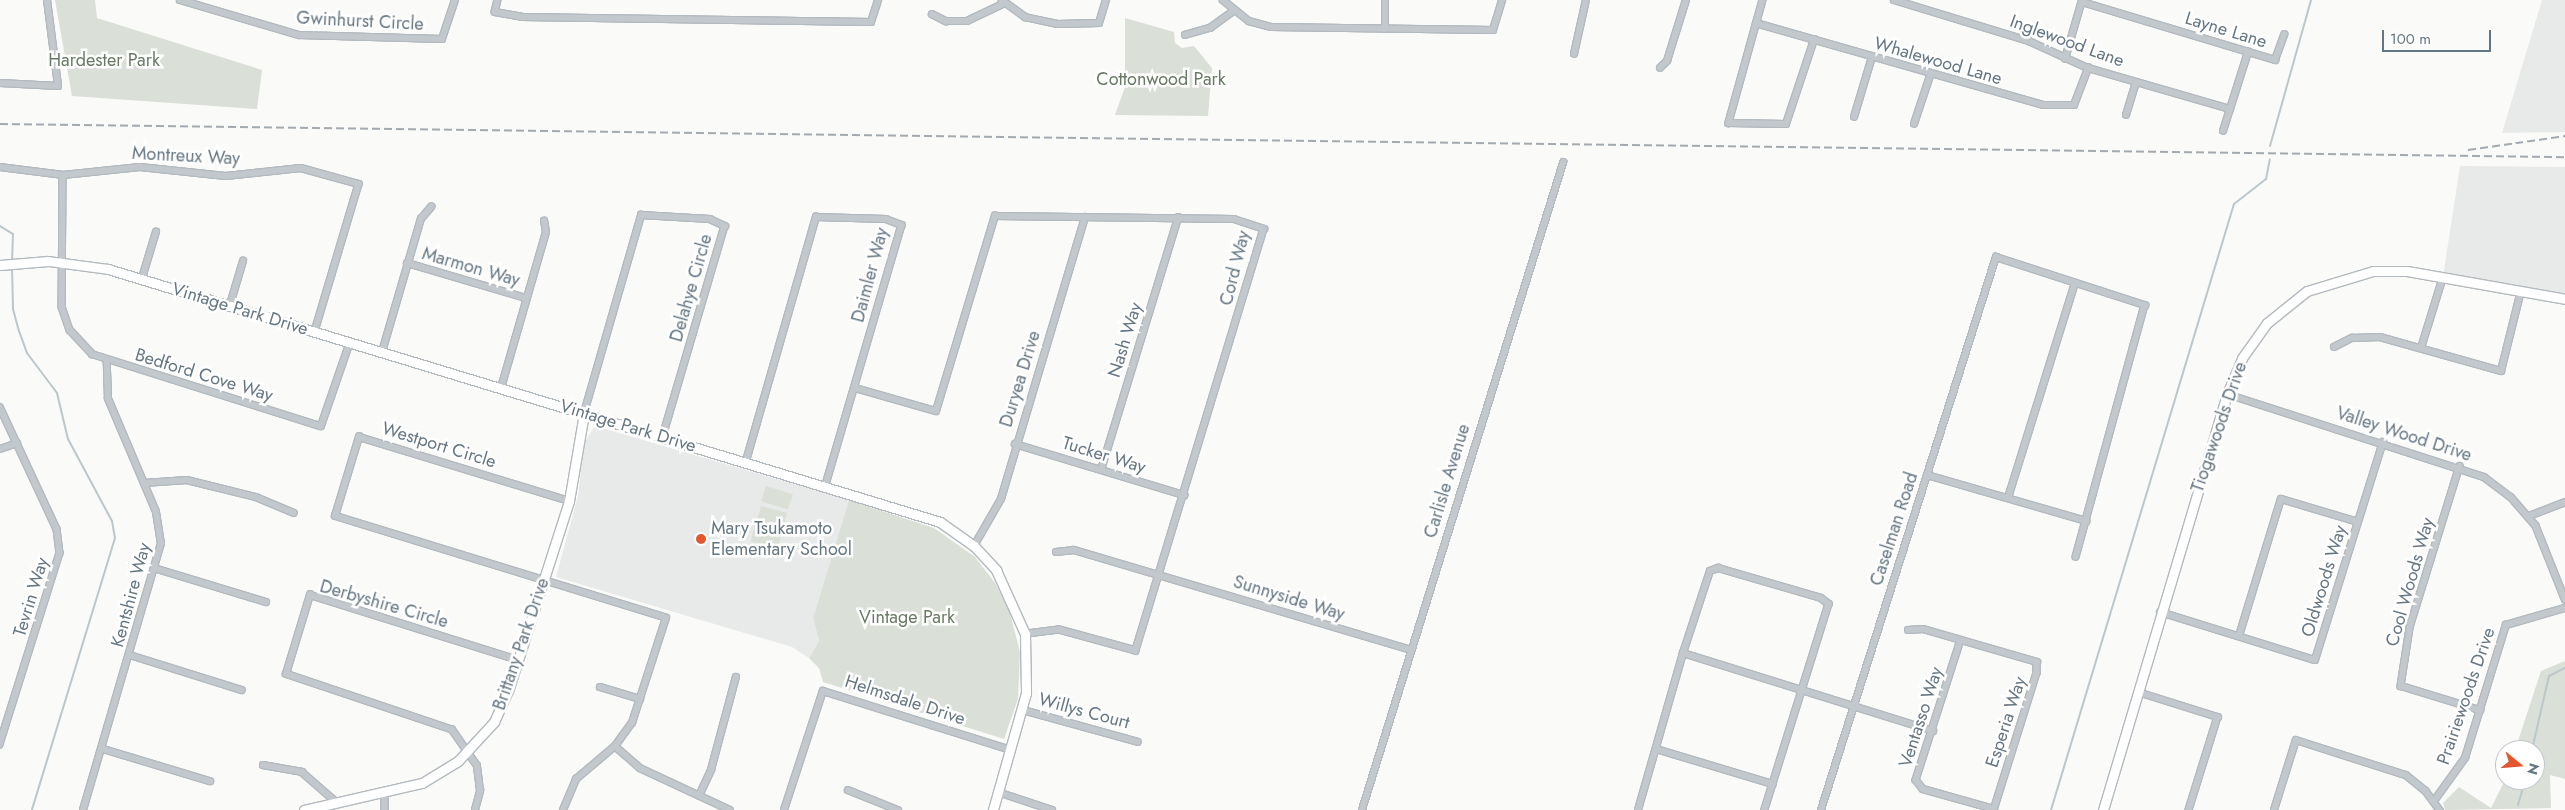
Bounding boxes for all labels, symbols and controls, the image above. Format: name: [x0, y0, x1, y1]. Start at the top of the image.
street label: Gwinhurst Circle: [296, 7, 424, 35]
street label: Layne Lane: [2183, 7, 2269, 53]
street label: Inglewood Lane: [2007, 10, 2127, 72]
scale bar: [2385, 20, 2494, 52]
text: 100 m: [2390, 28, 2431, 50]
street label: Whalewood Lane: [1872, 32, 2004, 90]
park label: Hardester Park: [48, 49, 160, 71]
park label: Cottonwood Park: [1096, 68, 1226, 90]
street label: Montreux Way: [131, 142, 241, 170]
street label: Daimler Way: [847, 225, 893, 325]
street label: Cord Way: [1215, 228, 1255, 308]
street label: Delahye Circle: [665, 232, 717, 344]
street label: Marmon Way: [420, 243, 522, 291]
street label: Vintage Park Drive: [169, 278, 311, 340]
street label: Nash Way: [1103, 300, 1147, 380]
street label: Duryea Drive: [995, 328, 1045, 430]
street label: Bedford Cove Way: [132, 344, 276, 406]
street label: Tiogawoods Drive: [2187, 359, 2251, 495]
street label: Vintage Park Drive: [557, 395, 699, 457]
street label: Valley Wood Drive: [2334, 402, 2474, 466]
street label: Westport Circle: [379, 417, 499, 473]
street label: Carlisle Avenue: [1419, 421, 1475, 541]
street label: Tucker Way: [1060, 432, 1148, 478]
street label: Caselman Road: [1865, 470, 1923, 588]
street label: Cool Woods Way: [2381, 515, 2439, 649]
place label: Mary Tsukamoto Elementary School: [711, 518, 852, 560]
street label: Oldwoods Way: [2297, 523, 2351, 639]
marker: Mary Tsukamoto Elementary School: [695, 533, 707, 545]
street label: Kentshire Way: [107, 540, 155, 650]
street label: Tevrin Way: [9, 555, 53, 639]
street label: Sunnyside Way: [1231, 571, 1347, 625]
street label: Derbyshire Circle: [317, 575, 451, 633]
street label: Brittany Park Drive: [488, 575, 554, 713]
park label: Vintage Park: [859, 606, 955, 628]
street label: Prairiewoods Drive: [2432, 625, 2500, 767]
street label: Ventasso Way: [1895, 664, 1947, 770]
street label: Helmsdale Drive: [842, 670, 968, 730]
street label: Esperia Way: [1981, 674, 2031, 770]
street label: Willys Court: [1036, 688, 1132, 734]
north arrow: [2495, 740, 2545, 790]
text: N: [2522, 761, 2545, 777]

